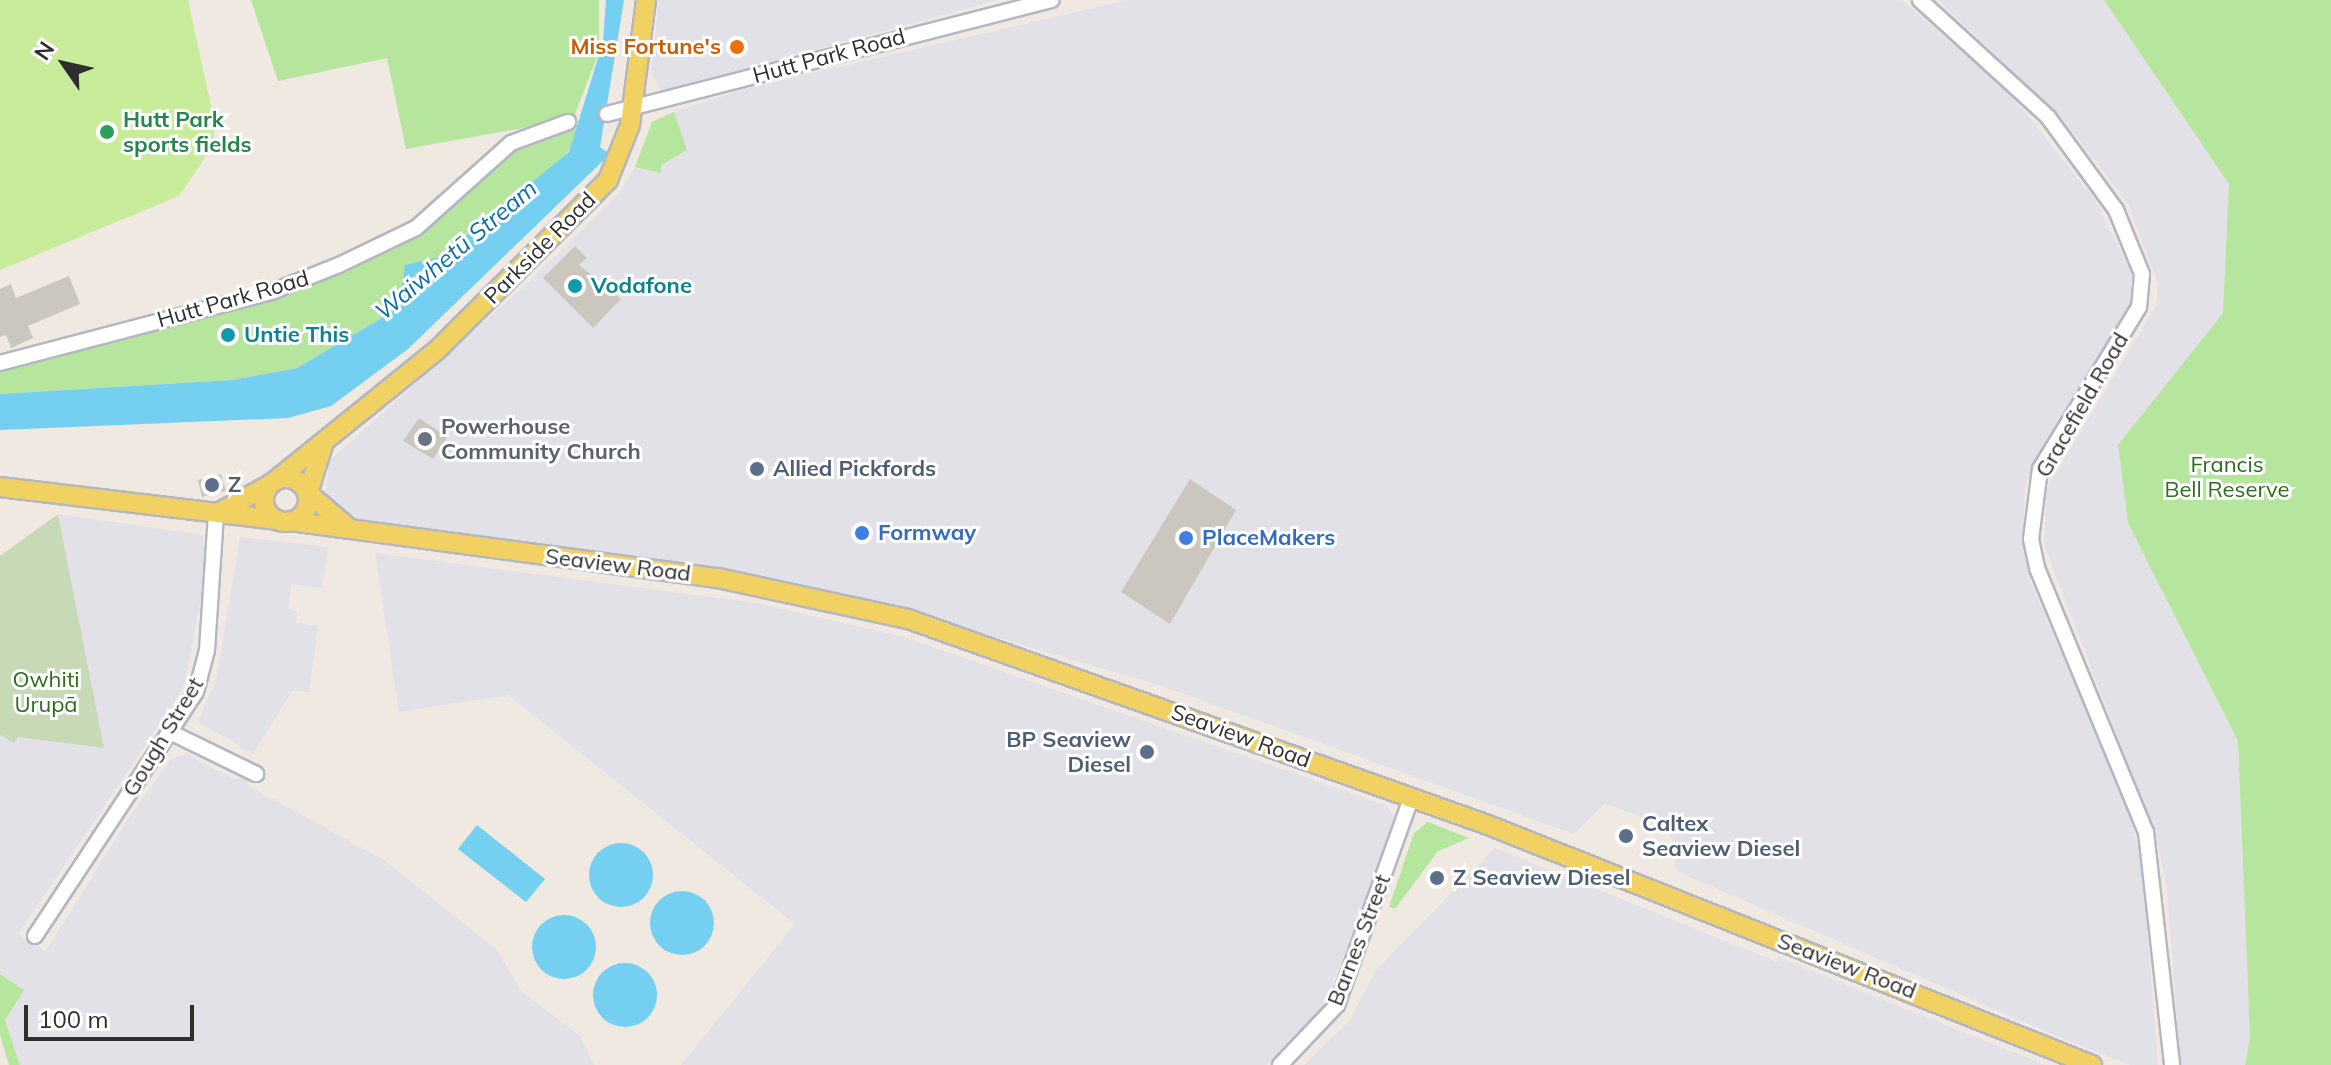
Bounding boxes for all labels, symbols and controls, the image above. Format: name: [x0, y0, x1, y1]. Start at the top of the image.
street label: Hutt Park Road: [750, 23, 908, 89]
north arrow: [24, 24, 104, 104]
place label: Miss Fortune's: [570, 34, 721, 60]
text: N: [28, 36, 60, 65]
marker: Miss Fortune's: [728, 38, 746, 56]
place label: Hutt Park sports fields: [123, 106, 252, 158]
marker: Hutt Park sports fields: [98, 123, 116, 141]
water label: Waiwhetū Stream: [369, 174, 543, 326]
street label: Parkside Road: [479, 187, 601, 309]
street label: Hutt Park Road: [154, 265, 312, 333]
place label: Vodafone: [591, 273, 692, 299]
marker: Vodafone: [566, 277, 584, 295]
place label: Untie This: [244, 322, 349, 348]
marker: Untie This: [219, 326, 237, 344]
street label: Gracefield Road: [2030, 328, 2134, 482]
place label: Powerhouse Community Church: [441, 413, 641, 464]
marker: Powerhouse Community Church: [416, 430, 434, 448]
park label: Francis Bell Reserve: [2164, 451, 2290, 502]
place label: Allied Pickfords: [773, 456, 936, 482]
marker: Allied Pickfords: [748, 460, 766, 478]
place label: Z: [228, 472, 241, 498]
marker: Z: [203, 476, 221, 494]
place label: Formway: [878, 520, 976, 546]
marker: Formway: [853, 524, 871, 542]
place label: PlaceMakers: [1202, 525, 1335, 551]
marker: PlaceMakers: [1177, 529, 1195, 547]
street label: Seaview Road: [544, 543, 692, 587]
park label: Owhiti Urupā: [12, 666, 80, 718]
street label: Gough Street: [117, 673, 209, 801]
street label: Seaview Road: [1168, 699, 1314, 773]
place label: BP Seaview Diesel: [1006, 726, 1131, 778]
marker: BP Seaview Diesel: [1138, 743, 1156, 761]
place label: Caltex Seaview Diesel: [1642, 810, 1800, 862]
marker: Caltex Seaview Diesel: [1617, 827, 1635, 845]
place label: Z Seaview Diesel: [1453, 865, 1631, 891]
marker: Z Seaview Diesel: [1428, 869, 1446, 887]
street label: Barnes Street: [1322, 871, 1396, 1009]
street label: Seaview Road: [1774, 927, 1920, 1005]
scale bar: [28, 989, 198, 1039]
text: 100 m: [38, 1004, 109, 1034]

